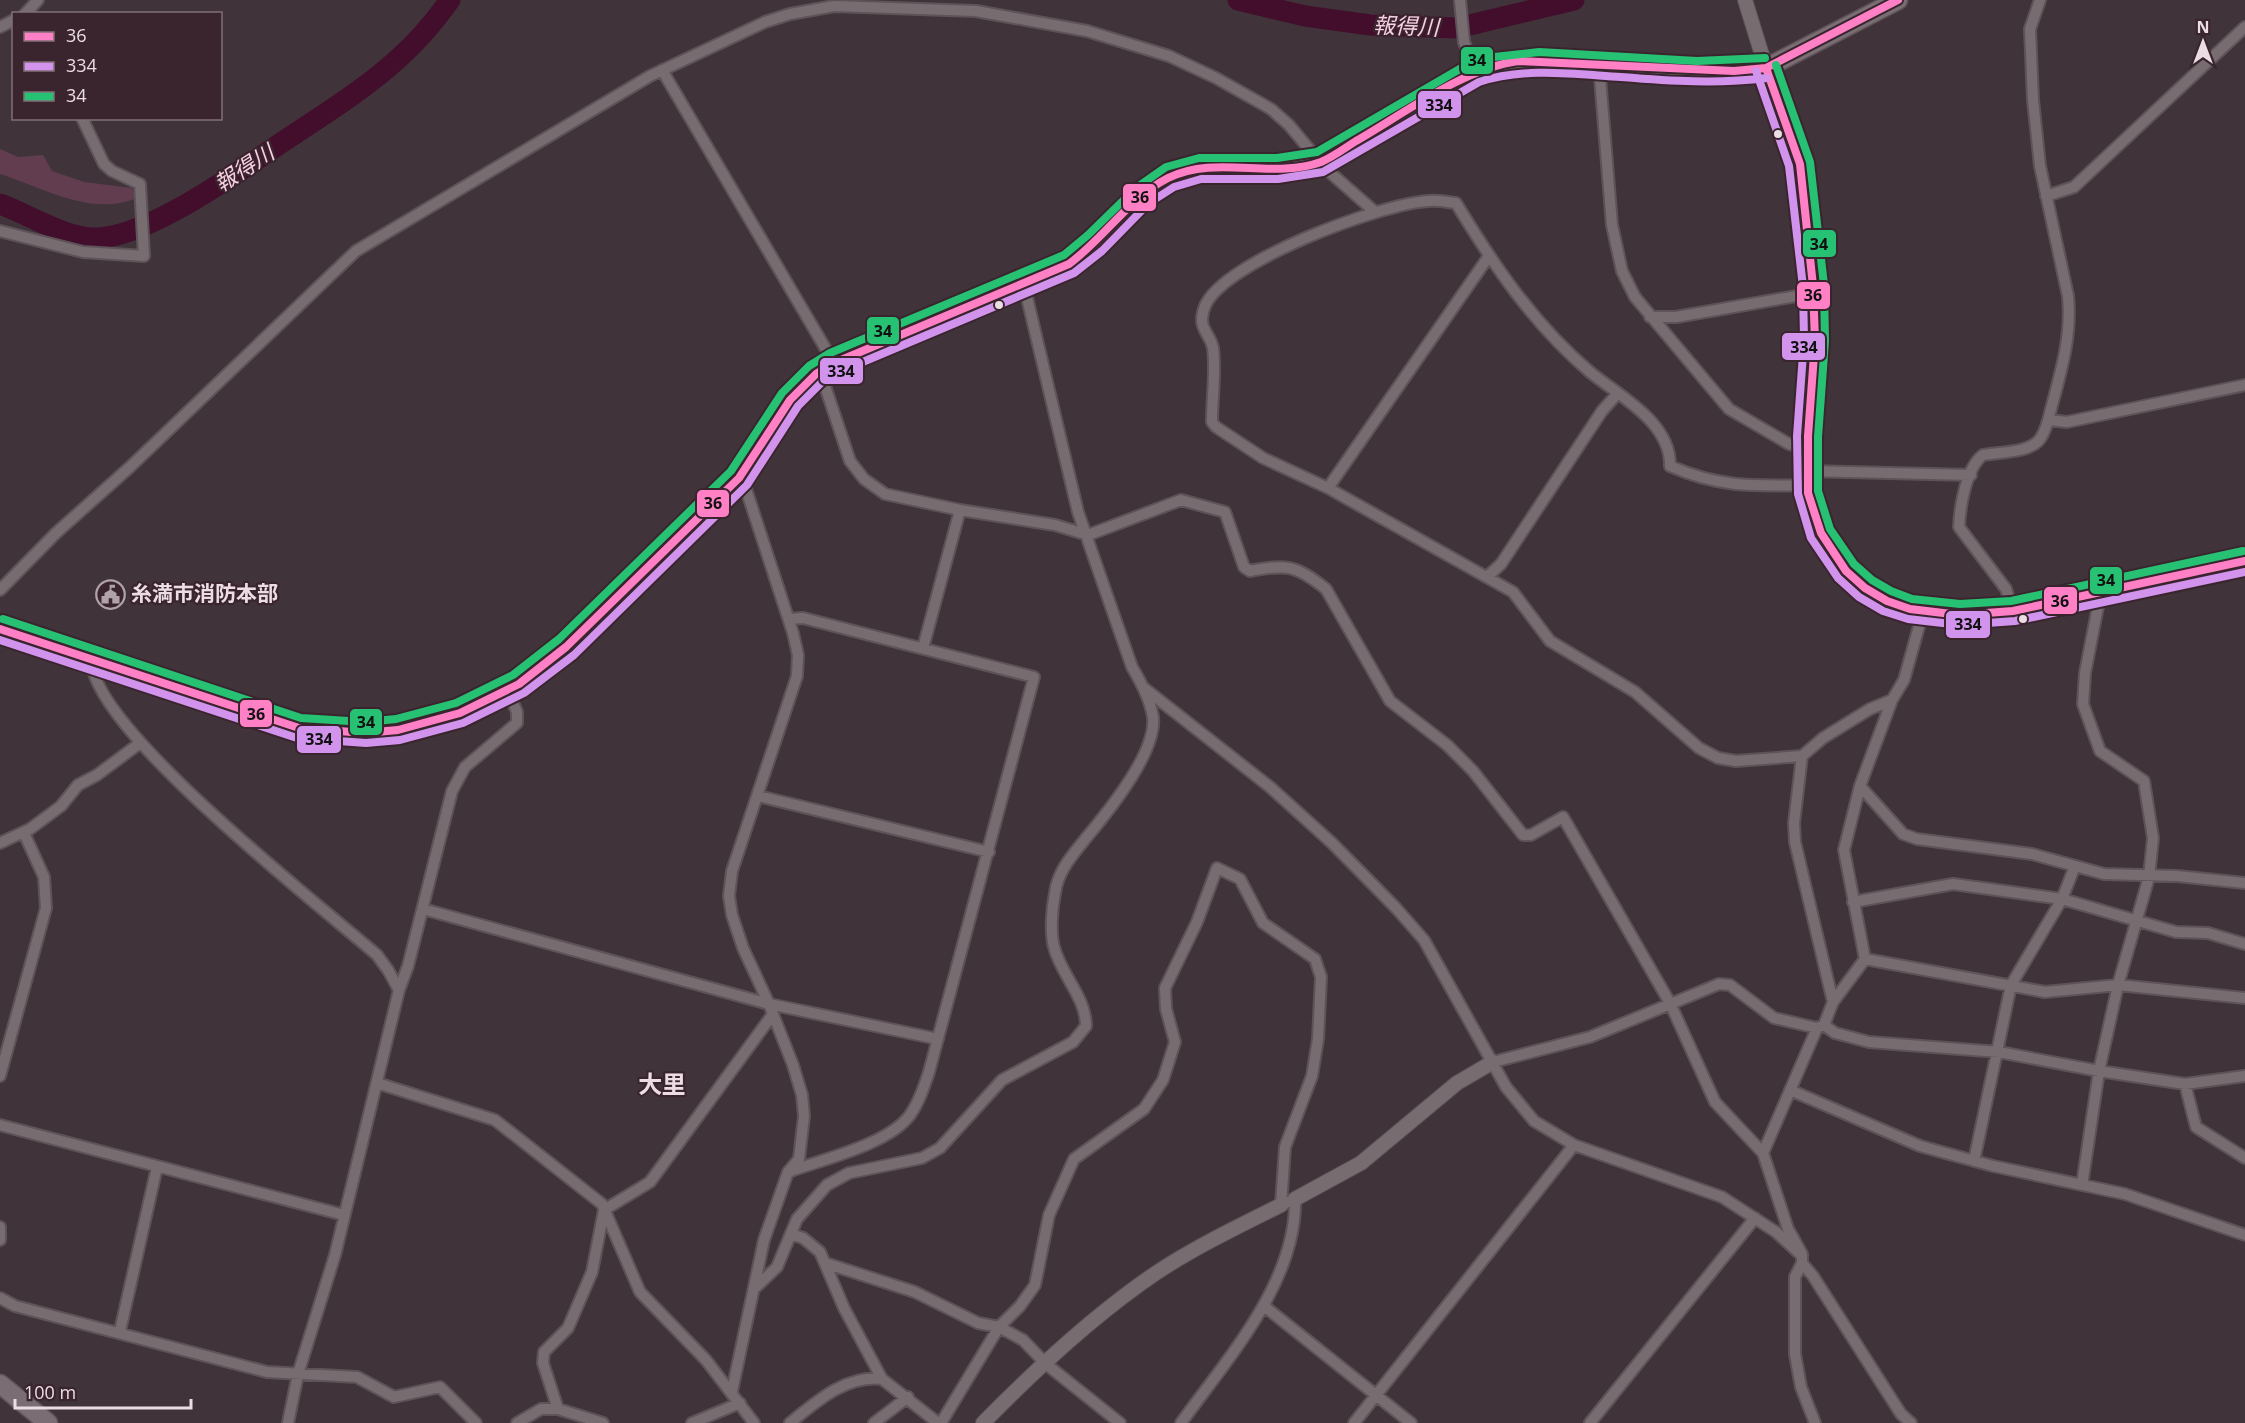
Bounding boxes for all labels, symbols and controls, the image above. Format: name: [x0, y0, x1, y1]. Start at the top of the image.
water label: 報得川: [1373, 9, 1442, 41]
legend: [12, 12, 222, 120]
north arrow: [2173, 12, 2233, 72]
text: N: [2196, 16, 2210, 38]
text: 36: [66, 23, 87, 47]
line badge: 34: [1460, 46, 1494, 75]
text: 34: [1468, 49, 1486, 71]
text: 334: [66, 53, 97, 77]
text: 34: [66, 83, 87, 107]
line badge: 334: [1417, 90, 1462, 119]
text: 334: [1425, 94, 1453, 116]
unlabelled marker: [1772, 128, 1784, 140]
water label: 報得川: [208, 136, 281, 198]
line badge: 36: [1122, 183, 1157, 212]
text: 36: [1131, 186, 1149, 208]
line badge: 34: [1802, 229, 1837, 258]
text: 34: [1810, 233, 1828, 255]
line badge: 36: [1796, 281, 1831, 310]
text: 36: [1804, 284, 1822, 306]
unlabelled marker: [993, 299, 1005, 311]
line badge: 34: [866, 316, 900, 345]
text: 34: [874, 320, 892, 342]
line badge: 334: [1781, 332, 1826, 361]
text: 334: [1790, 336, 1818, 358]
line badge: 334: [819, 357, 864, 385]
text: 334: [827, 360, 855, 382]
line badge: 36: [696, 489, 730, 518]
text: 36: [704, 492, 722, 514]
line badge: 34: [2089, 566, 2123, 595]
text: 34: [2097, 569, 2115, 591]
public building icon: 糸満市消防本部: [94, 578, 126, 610]
place label: 糸満市消防本部: [131, 579, 278, 607]
line badge: 36: [2043, 586, 2078, 615]
text: 36: [2051, 590, 2069, 612]
line badge: 334: [1945, 610, 1991, 639]
text: 334: [1954, 613, 1982, 635]
unlabelled marker: [2017, 613, 2029, 625]
line badge: 36: [239, 699, 273, 728]
text: 36: [247, 703, 265, 725]
line badge: 34: [349, 708, 383, 736]
text: 34: [357, 711, 375, 733]
line badge: 334: [296, 725, 342, 754]
text: 334: [305, 728, 333, 750]
district label: 大里: [638, 1067, 686, 1100]
scale bar: [15, 1372, 190, 1410]
text: 100 m: [24, 1380, 76, 1404]

